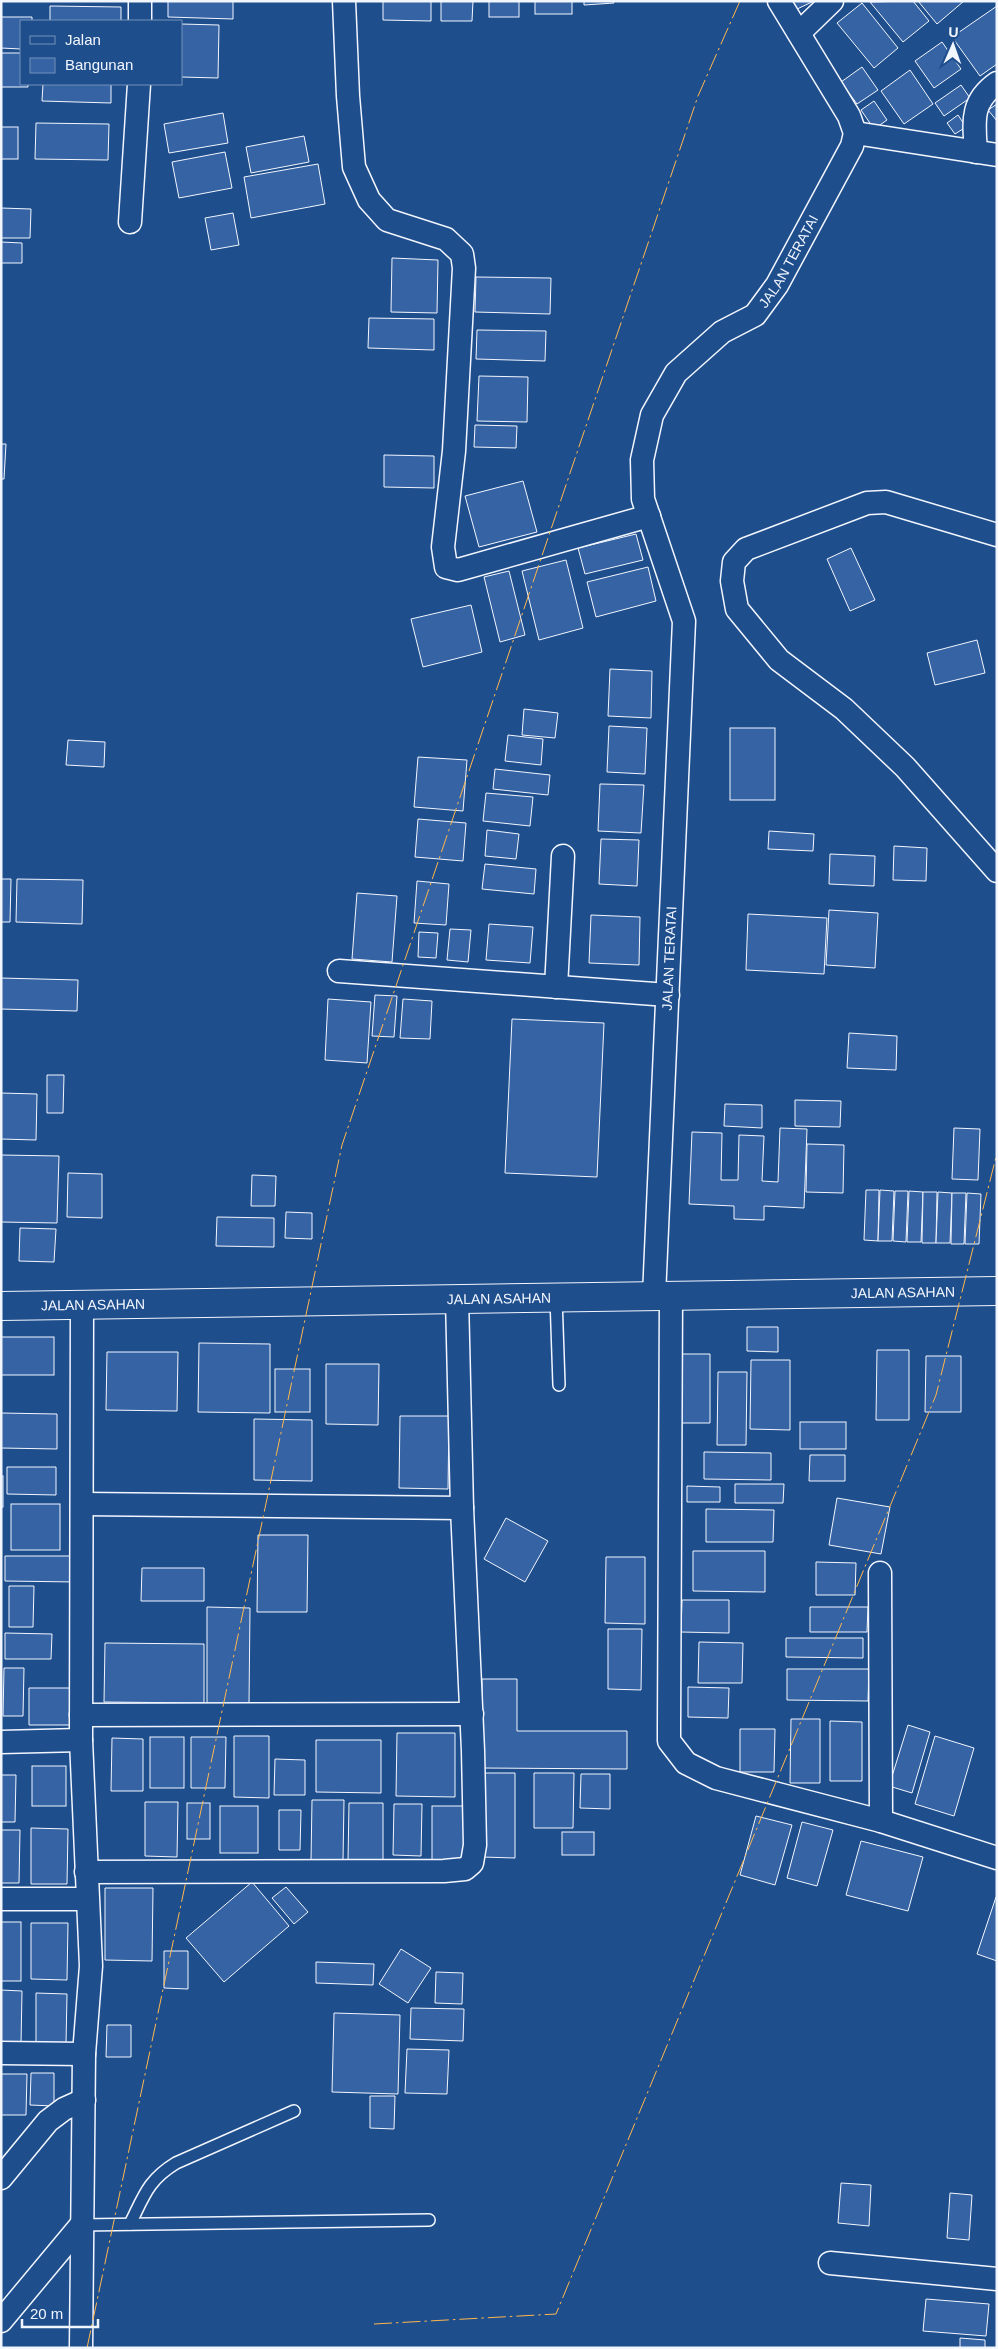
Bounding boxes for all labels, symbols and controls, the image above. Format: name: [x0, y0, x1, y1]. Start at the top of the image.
legend: [20, 20, 182, 85]
north arrow: [928, 20, 978, 70]
text: U: [948, 24, 959, 40]
text: Jalan: [65, 31, 101, 48]
text: Bangunan: [65, 56, 133, 73]
street label: JALAN TERATAI: [755, 212, 821, 311]
street label: JALAN TERATAI: [659, 906, 679, 1011]
street label: JALAN ASAHAN: [851, 1284, 955, 1301]
street label: JALAN ASAHAN: [447, 1290, 551, 1307]
street label: JALAN ASAHAN: [41, 1296, 145, 1313]
scale bar: [22, 2296, 99, 2328]
text: 20 m: [30, 2305, 63, 2322]

